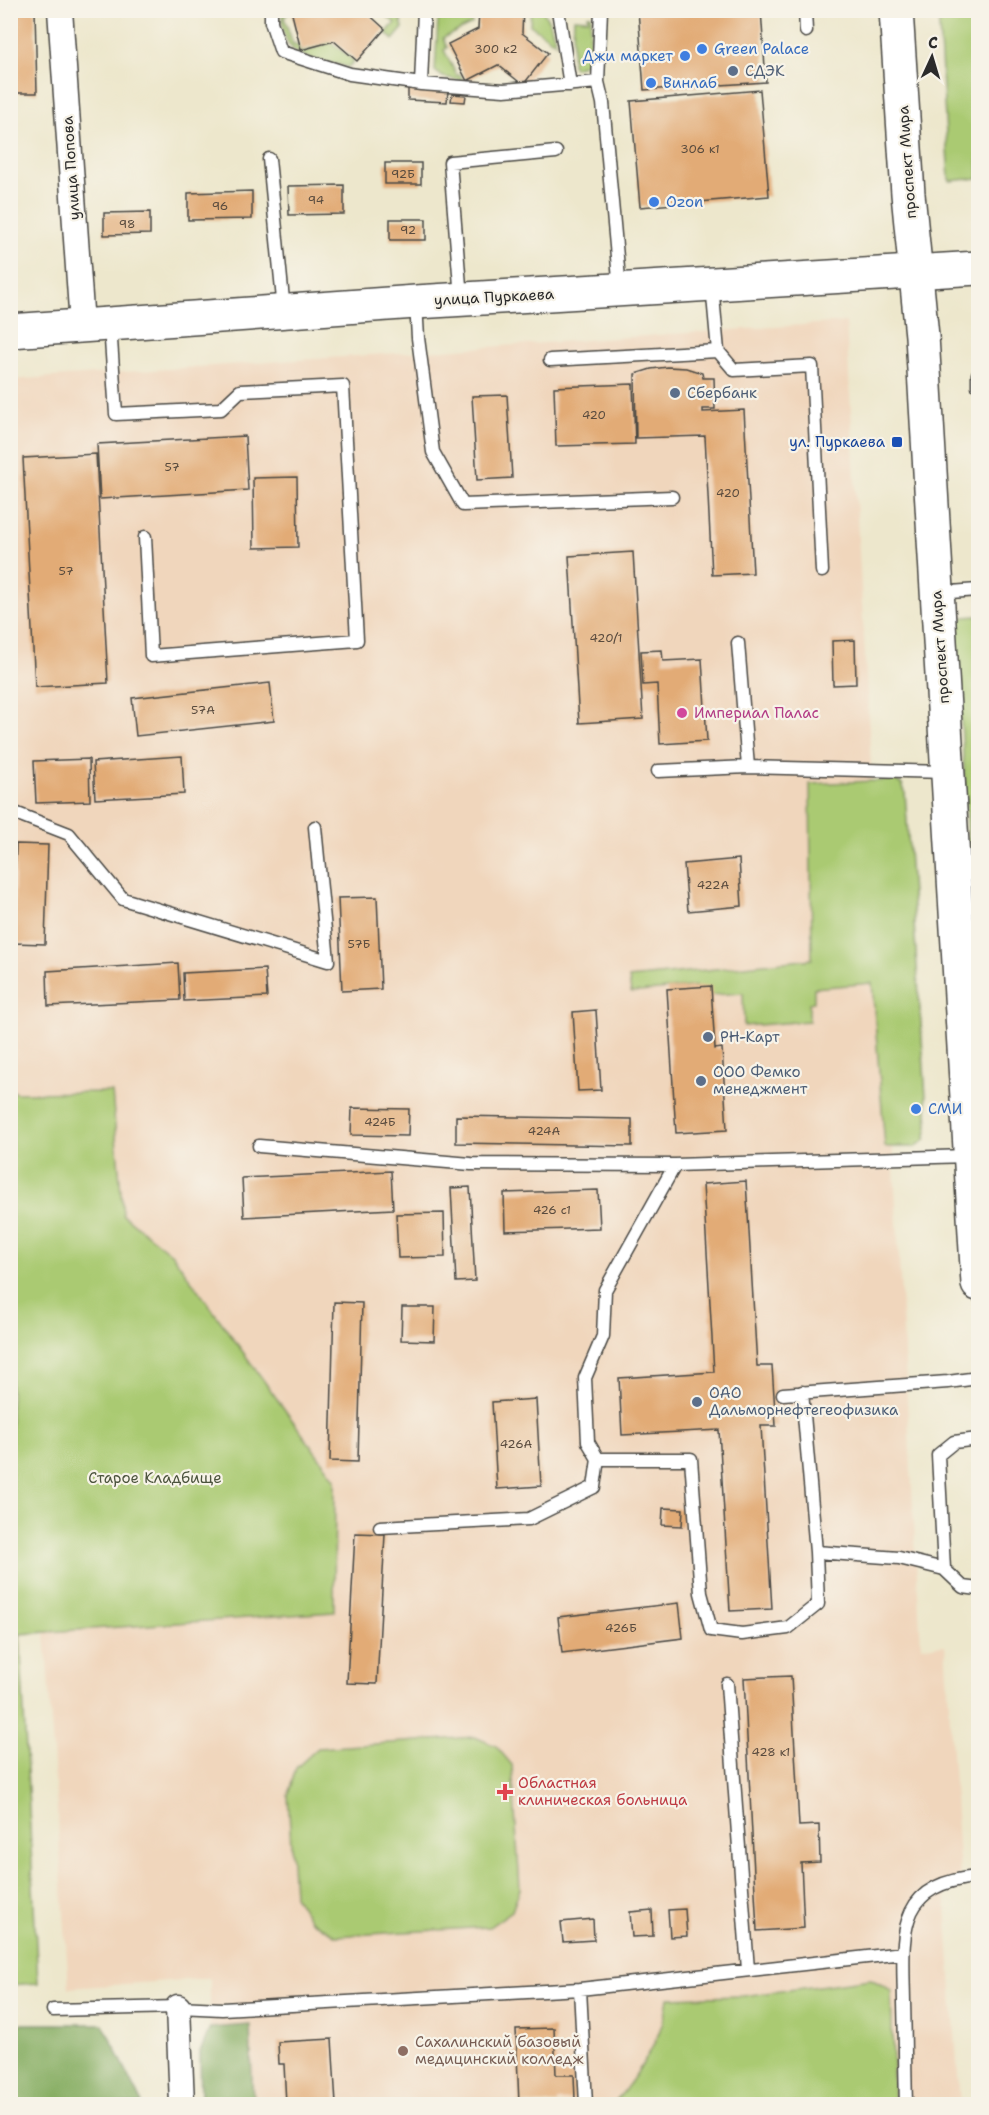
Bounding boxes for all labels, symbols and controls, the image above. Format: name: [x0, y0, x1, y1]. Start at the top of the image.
north arrow: [902, 27, 962, 87]
text: С: [927, 32, 939, 53]
place label: Green Palace: [714, 39, 809, 59]
house number: 300 к2: [474, 41, 518, 57]
marker: Green Palace: [695, 42, 709, 56]
place label: Джи маркет: [583, 46, 673, 66]
marker: Джи маркет: [678, 49, 692, 63]
place label: СДЭК: [745, 61, 785, 81]
marker: СДЭК: [726, 64, 740, 78]
place label: Винлаб: [663, 73, 717, 93]
marker: Винлаб: [644, 76, 658, 90]
street label: проспект Мира: [893, 104, 921, 219]
street label: улица Попова: [57, 115, 85, 221]
house number: 306 к1: [680, 141, 720, 157]
house number: 92Б: [391, 166, 415, 182]
house number: 94: [308, 192, 324, 208]
place label: Ozon: [666, 192, 703, 212]
marker: Ozon: [647, 195, 661, 209]
house number: 96: [212, 198, 228, 214]
house number: 98: [119, 216, 135, 232]
house number: 92: [400, 222, 416, 238]
street label: улица Пуркаева: [434, 284, 555, 310]
place label: Сбербанк: [687, 383, 757, 403]
marker: Сбербанк: [668, 386, 682, 400]
house number: 420: [582, 407, 606, 423]
place label: ул. Пуркаева: [789, 432, 886, 452]
marker: ул. Пуркаева: [890, 435, 904, 449]
house number: 57: [164, 459, 180, 475]
house number: 420: [716, 485, 740, 501]
house number: 57: [58, 563, 74, 579]
street label: проспект Мира: [926, 589, 954, 704]
house number: 420/1: [590, 630, 622, 646]
house number: 57А: [191, 702, 215, 718]
place label: Империал Палас: [694, 703, 819, 723]
marker: Империал Палас: [675, 706, 689, 720]
house number: 422А: [697, 877, 730, 893]
house number: 57Б: [347, 936, 371, 952]
place label: РН-Карт: [720, 1027, 780, 1047]
marker: РН-Карт: [701, 1030, 715, 1044]
place label: ООО Фемко менеджмент: [713, 1062, 808, 1099]
marker: ООО Фемко менеджмент: [694, 1074, 708, 1088]
place label: СМИ: [928, 1099, 962, 1119]
marker: СМИ: [909, 1102, 923, 1116]
house number: 424Б: [364, 1114, 396, 1130]
house number: 424А: [528, 1123, 560, 1139]
house number: 426 с1: [533, 1202, 571, 1218]
place label: ОАО Дальморнефтегеофизика: [709, 1383, 899, 1420]
marker: ОАО Дальморнефтегеофизика: [690, 1395, 704, 1409]
house number: 426А: [500, 1436, 533, 1452]
park label: Старое Кладбище: [88, 1468, 222, 1488]
house number: 426Б: [605, 1620, 637, 1636]
house number: 428 к1: [752, 1744, 790, 1760]
place label: Областная клиническая больница: [518, 1773, 688, 1810]
marker: Областная клиническая больница: [496, 1783, 514, 1801]
place label: Сахалинский базовый медицинский колледж: [415, 2032, 584, 2069]
marker: Сахалинский базовый медицинский колледж: [396, 2044, 410, 2058]

